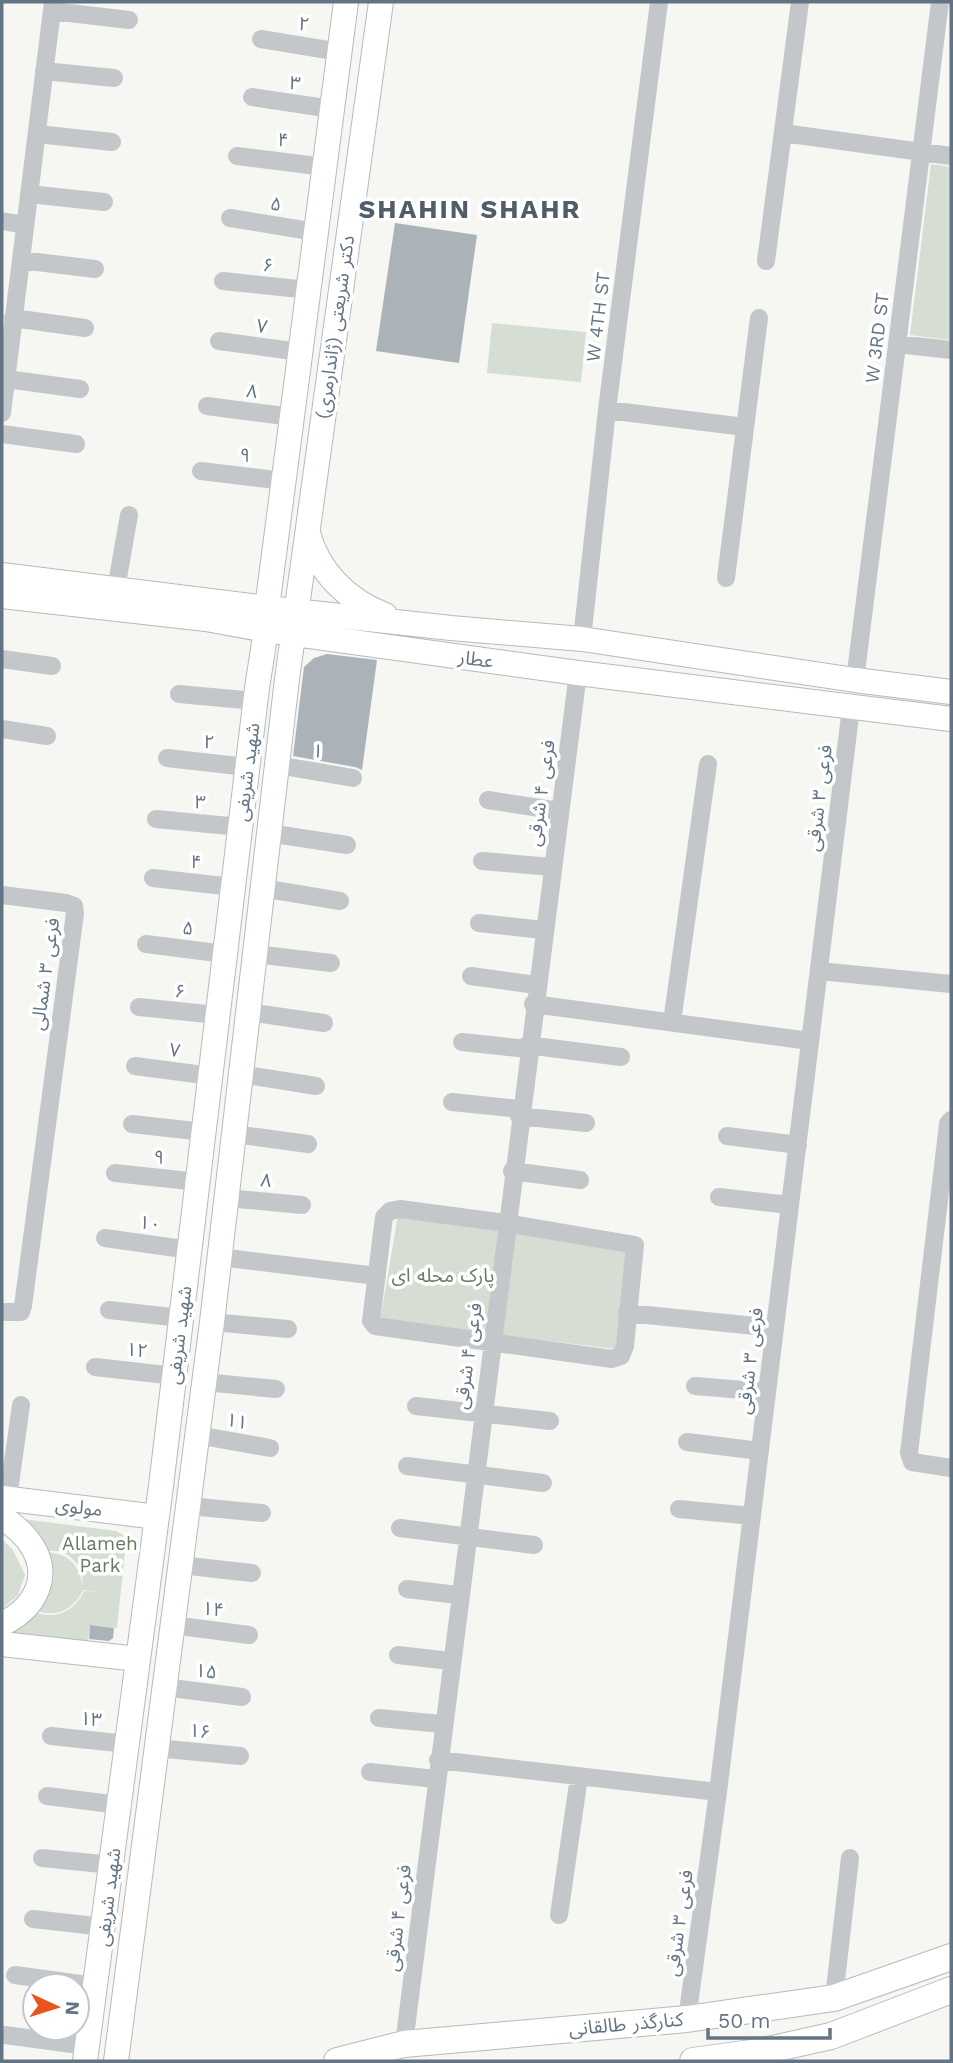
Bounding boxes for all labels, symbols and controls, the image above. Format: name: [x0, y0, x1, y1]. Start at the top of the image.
street label: ۲: [297, 12, 311, 36]
street label: ۳: [288, 71, 302, 95]
street label: ۴: [276, 128, 290, 152]
street label: ۵: [269, 192, 283, 216]
district label: SHAHIN SHAHR: [359, 194, 581, 224]
street label: دکتر شریعتی (ژاندارمری): [311, 234, 359, 420]
street label: ۶: [261, 253, 275, 277]
street label: W 4TH ST: [581, 271, 615, 363]
street label: W 3RD ST: [860, 291, 894, 385]
street label: ۷: [255, 314, 269, 338]
street label: ۸: [245, 379, 259, 403]
street label: ۹: [238, 443, 252, 467]
street label: عطار: [456, 645, 495, 673]
street label: شهید شریفی: [230, 721, 264, 823]
street label: ۲: [202, 730, 216, 754]
street label: فرعی ۴ شرقی: [522, 738, 560, 848]
street label: ۱: [311, 739, 325, 763]
street label: فرعی ۳ شرقی: [801, 743, 837, 853]
street label: ۳: [193, 790, 207, 814]
street label: ۴: [189, 850, 203, 874]
street label: فرعی ۳ شمالی: [26, 916, 64, 1032]
street label: ۵: [181, 916, 195, 940]
street label: ۶: [173, 979, 187, 1003]
street label: ۷: [168, 1038, 182, 1062]
street label: ۹: [152, 1145, 166, 1169]
street label: ۸: [259, 1168, 273, 1192]
street label: ۱۰: [138, 1210, 162, 1236]
park label: پارک محله ای: [391, 1264, 495, 1288]
street label: شهید شریفی: [162, 1284, 196, 1386]
street label: فرعی ۴ شرقی: [449, 1301, 487, 1411]
street label: فرعی ۳ شرقی: [732, 1306, 768, 1416]
street label: ۱۲: [125, 1337, 149, 1363]
street label: ۱۱: [224, 1408, 250, 1434]
street label: مولوی: [54, 1493, 104, 1521]
park label: Allameh Park: [62, 1532, 138, 1577]
street label: ۱۴: [201, 1596, 225, 1622]
street label: ۱۵: [194, 1658, 218, 1684]
street label: ۱۳: [79, 1706, 103, 1732]
street label: ۱۶: [188, 1718, 212, 1744]
street label: شهید شریفی: [91, 1846, 125, 1948]
street label: فرعی ۴ شرقی: [380, 1863, 416, 1973]
street label: فرعی ۳ شرقی: [660, 1868, 698, 1978]
north arrow: [21, 1972, 91, 2042]
scale bar: [708, 1996, 830, 2040]
text: N: [60, 2000, 84, 2016]
street label: کنارگذر طالقانی: [568, 2007, 685, 2040]
text: 50 m: [718, 2008, 770, 2033]

